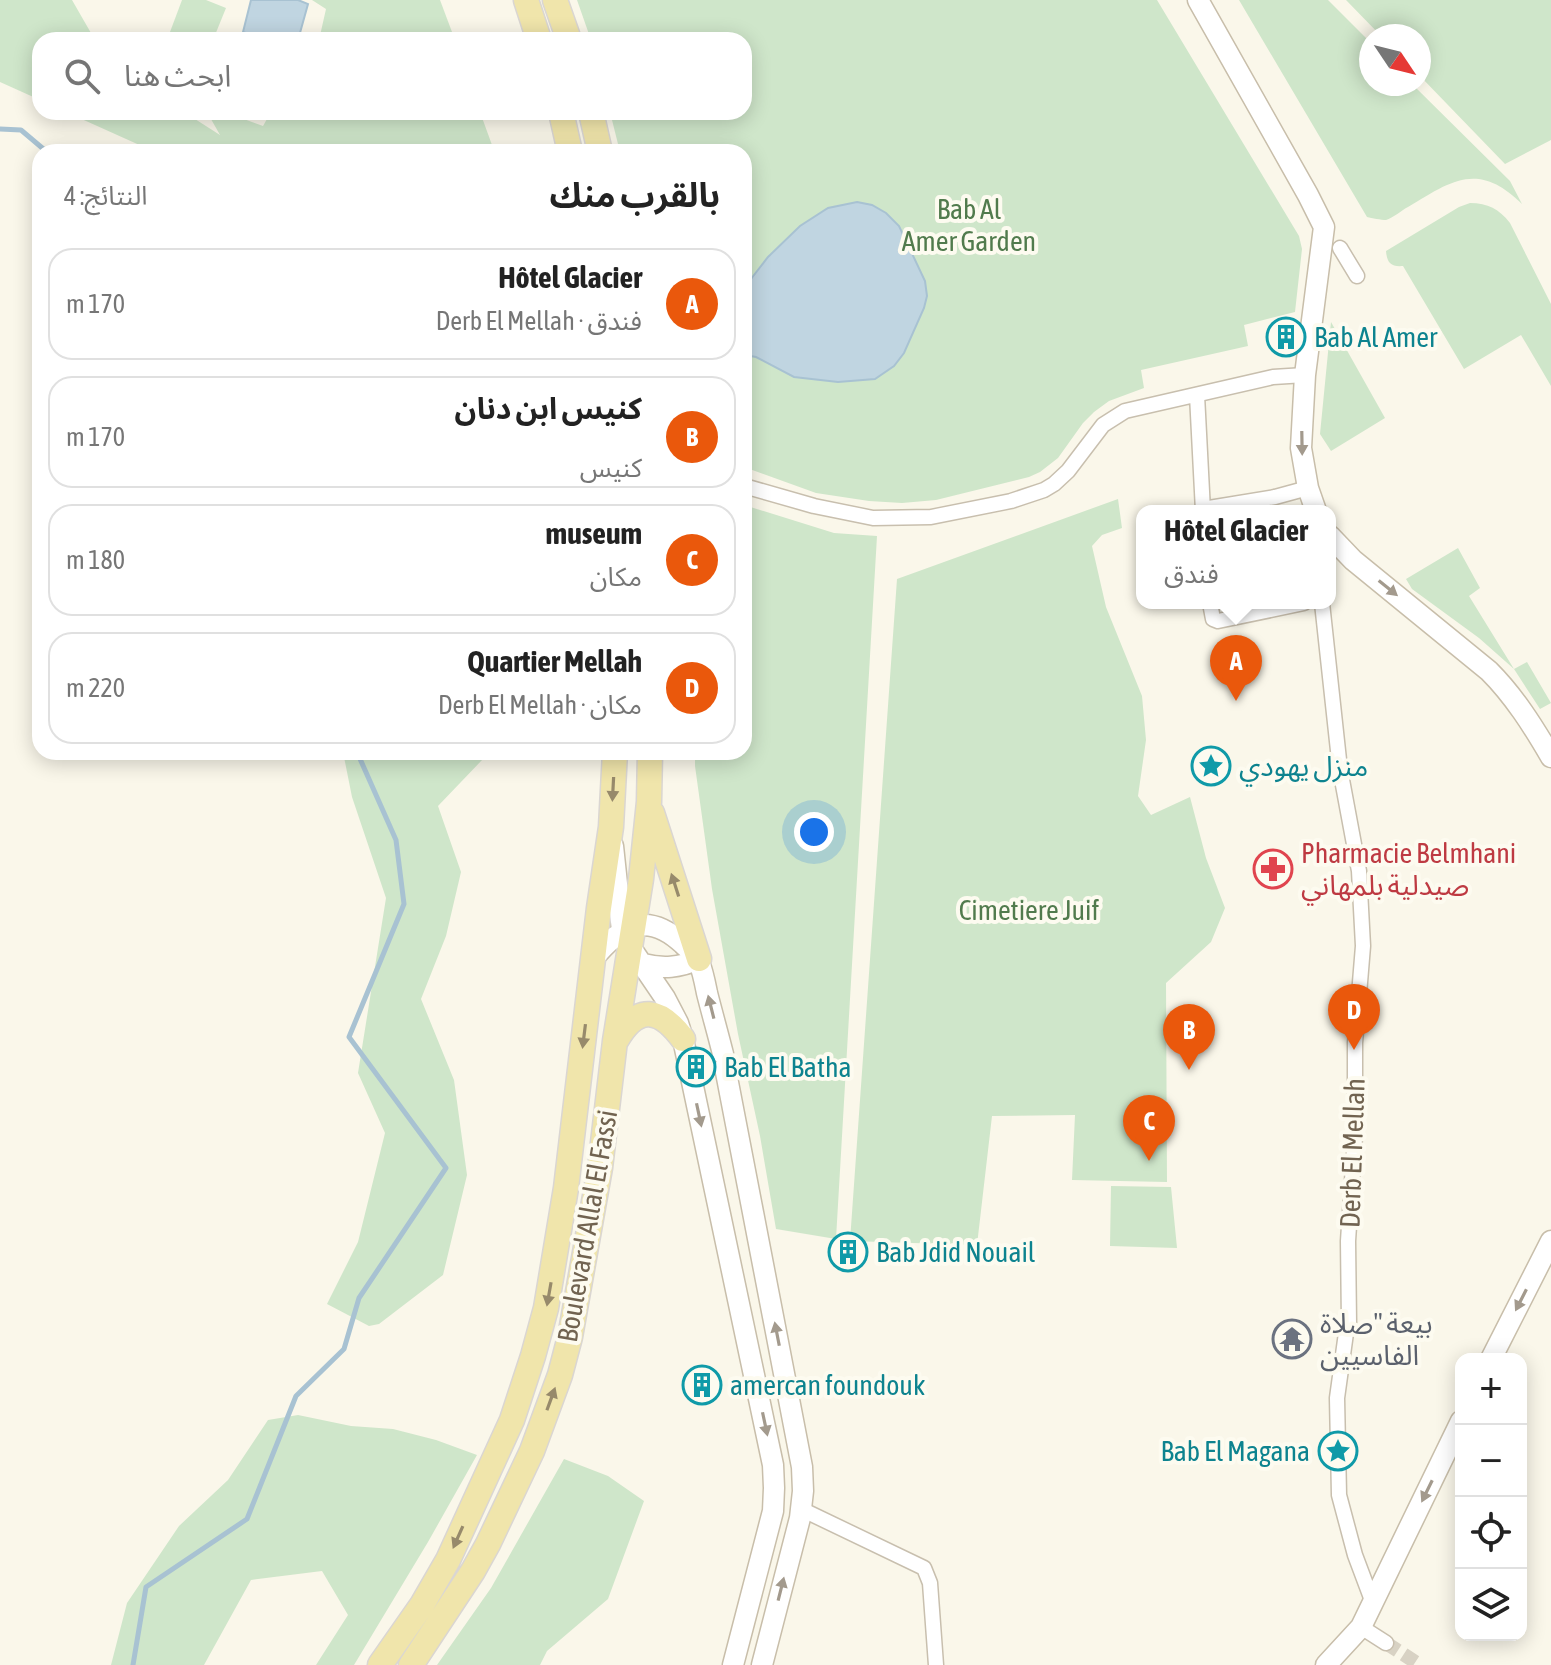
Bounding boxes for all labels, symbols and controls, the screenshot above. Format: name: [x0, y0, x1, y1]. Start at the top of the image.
north arrow: [1359, 24, 1431, 96]
search box: [32, 32, 752, 120]
icon: search: [60, 54, 104, 98]
text: ابحث هنا: [124, 58, 231, 92]
text: بالقرب منك: [550, 175, 720, 214]
text: النتائج: 4: [64, 181, 147, 211]
park label: Bab Al Amer Garden: [902, 193, 1036, 257]
text: Hôtel Glacier: [498, 260, 642, 294]
text: 170 m: [66, 289, 125, 319]
text: A: [686, 289, 698, 319]
text: فندق · Derb El Mellah: [436, 306, 642, 336]
building icon: Bab Al Amer: [1265, 316, 1307, 358]
place label: Bab Al Amer: [1314, 321, 1438, 353]
text: كنيس ابن دنان: [455, 391, 642, 425]
text: 170 m: [66, 422, 125, 452]
text: B: [686, 422, 698, 452]
one-way arrow: [1296, 431, 1309, 456]
text: كنيس: [580, 453, 642, 483]
popup: [1136, 505, 1336, 609]
text: Hôtel Glacier: [1164, 513, 1308, 547]
text: museum: [546, 516, 642, 550]
text: 180 m: [66, 545, 125, 575]
text: C: [686, 545, 698, 575]
text: فندق: [1164, 559, 1219, 589]
text: مكان: [590, 562, 642, 592]
one-way arrow: [1378, 579, 1398, 595]
pin: A: [1210, 635, 1262, 701]
text: Quartier Mellah: [467, 644, 642, 678]
text: 220 m: [66, 673, 125, 703]
text: D: [685, 673, 699, 703]
text: مكان · Derb El Mellah: [438, 690, 642, 720]
place icon: منزل يهودي: [1190, 745, 1232, 787]
place label: منزل يهودي: [1239, 750, 1368, 787]
one-way arrow: [606, 777, 619, 802]
your location: [794, 812, 834, 852]
place label: Pharmacie Belmhani صيدلية بلمهاني: [1301, 837, 1516, 906]
pharmacy icon: Pharmacie Belmhani صيدلية بلمهاني: [1252, 848, 1294, 890]
one-way arrow: [669, 873, 681, 897]
park label: Cimetiere Juif: [959, 894, 1100, 926]
pin: D: [1328, 984, 1380, 1050]
one-way arrow: [704, 994, 716, 1019]
pin: B: [1163, 1004, 1215, 1070]
one-way arrow: [577, 1024, 590, 1049]
building icon: Bab El Batha: [675, 1046, 717, 1088]
place label: Bab El Batha: [724, 1051, 852, 1083]
street label: Derb El Mellah: [1333, 1078, 1371, 1228]
pin: C: [1123, 1095, 1175, 1161]
one-way arrow: [693, 1103, 706, 1128]
street label: Boulevard Allal El Fassi: [551, 1107, 623, 1345]
building icon: Bab Jdid Nouail: [827, 1231, 869, 1273]
place label: Bab Jdid Nouail: [876, 1236, 1036, 1268]
one-way arrow: [542, 1282, 554, 1307]
one-way arrow: [1514, 1289, 1528, 1312]
place label: بيعة "صلاة الفاسيين: [1320, 1307, 1433, 1372]
temple icon: بيعة "صلاة الفاسيين: [1271, 1318, 1313, 1360]
one-way arrow: [770, 1322, 783, 1347]
map controls: [1455, 1353, 1527, 1641]
button: +: [1455, 1353, 1527, 1425]
building icon: amercan foundouk: [681, 1364, 723, 1406]
place label: amercan foundouk: [730, 1369, 925, 1401]
one-way arrow: [546, 1387, 558, 1411]
one-way arrow: [759, 1412, 772, 1437]
button: −: [1455, 1425, 1527, 1497]
place icon: Bab El Magana: [1317, 1430, 1359, 1472]
place label: Bab El Magana: [1161, 1435, 1310, 1467]
one-way arrow: [1420, 1479, 1433, 1502]
button: locate: [1455, 1497, 1527, 1569]
one-way arrow: [452, 1525, 465, 1548]
button: layers: [1455, 1569, 1527, 1641]
one-way arrow: [776, 1577, 788, 1602]

